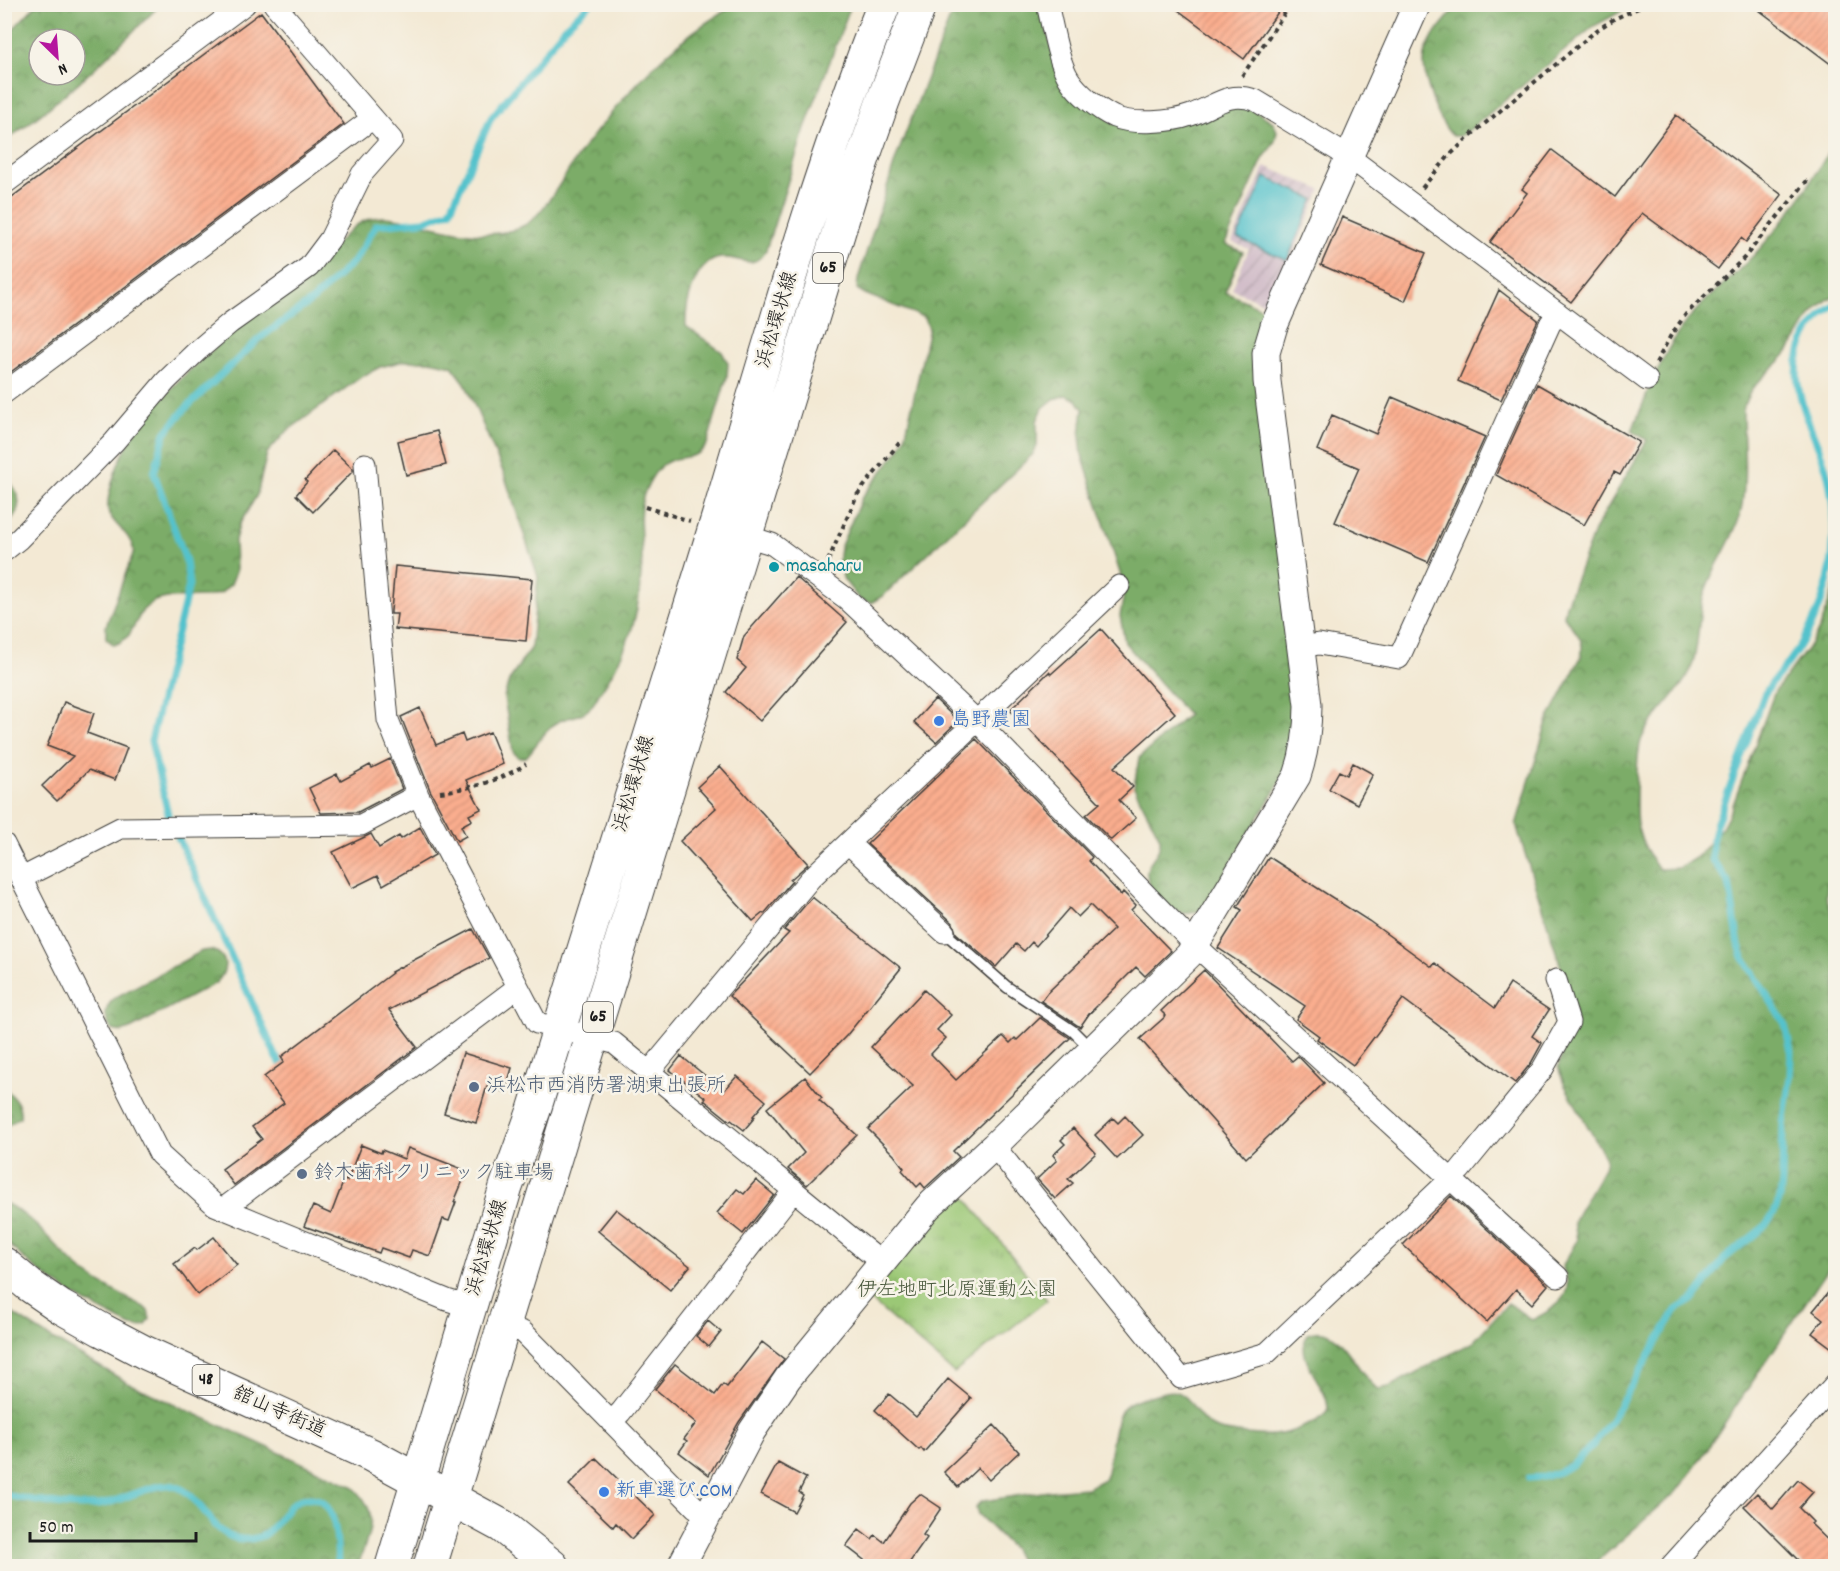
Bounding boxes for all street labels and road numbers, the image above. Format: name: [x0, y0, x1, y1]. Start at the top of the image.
road number: 65: [813, 253, 843, 283]
street label: 浜松環状線: [750, 268, 806, 372]
street label: 浜松環状線: [607, 732, 663, 836]
road number: 65: [583, 1002, 613, 1032]
street label: 浜松環状線: [460, 1196, 516, 1300]
road number: 48: [192, 1365, 220, 1395]
street label: 舘山寺街道: [228, 1380, 330, 1446]

